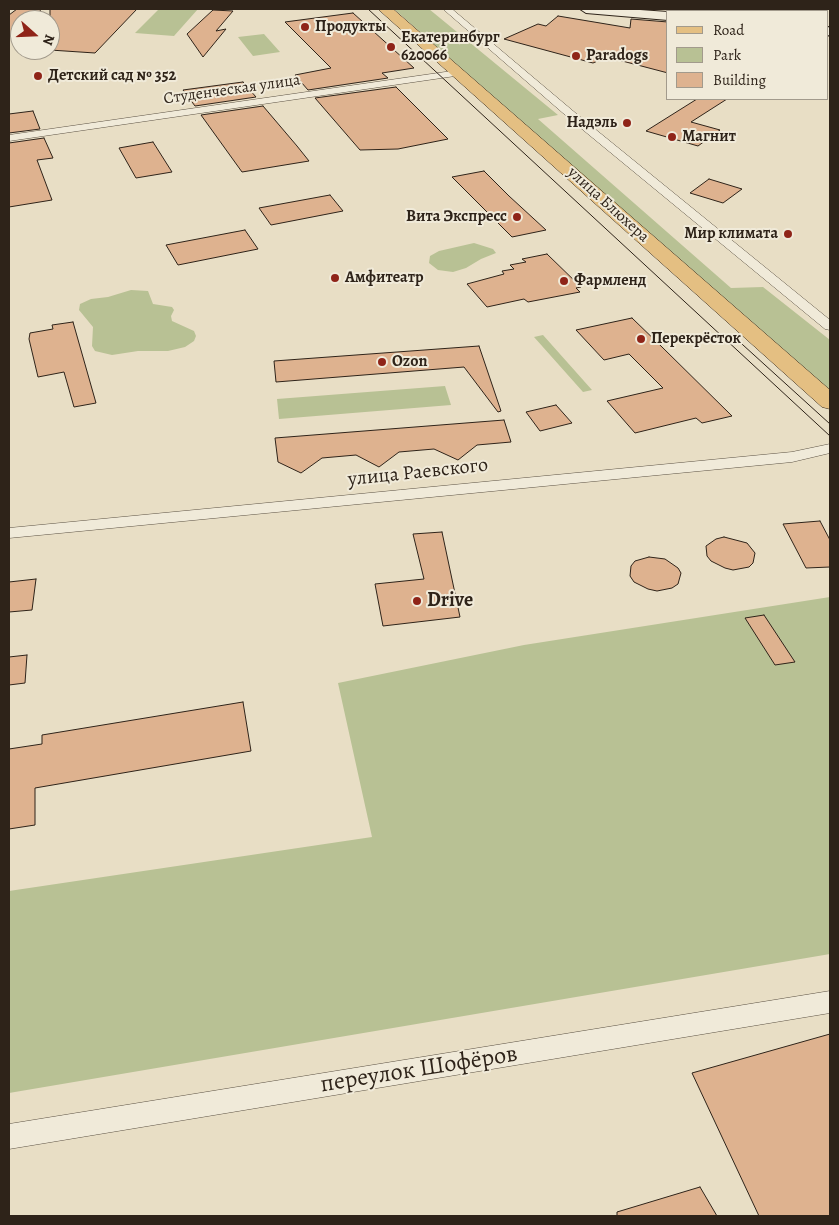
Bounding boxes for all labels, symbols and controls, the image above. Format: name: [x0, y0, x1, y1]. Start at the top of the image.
north arrow: [10, 10, 60, 60]
legend: [666, 10, 829, 100]
place label: Продукты: [315, 17, 386, 37]
text: Road: [713, 20, 744, 40]
marker: Продукты: [299, 21, 311, 33]
place label: Екатеринбург 620066: [401, 28, 500, 66]
text: N: [38, 32, 59, 48]
marker: Екатеринбург 620066: [385, 41, 397, 53]
text: Park: [713, 45, 741, 65]
place label: Paradogs: [586, 46, 648, 66]
marker: Paradogs: [570, 50, 582, 62]
place label: Детский сад № 352: [48, 66, 176, 86]
marker: Детский сад № 352: [32, 70, 44, 82]
text: Building: [713, 70, 766, 90]
street label: Студенческая улица: [162, 71, 302, 109]
place label: Надэль: [567, 113, 617, 133]
marker: Надэль: [621, 117, 633, 129]
place label: Магнит: [682, 127, 736, 147]
marker: Магнит: [666, 131, 678, 143]
street label: улица Блюхера: [563, 163, 653, 247]
place label: Вита Экспресс: [406, 207, 507, 227]
marker: Вита Экспресс: [511, 211, 523, 223]
place label: Мир климата: [684, 224, 778, 244]
marker: Мир климата: [782, 228, 794, 240]
place label: Амфитеатр: [345, 268, 424, 288]
place label: Фармленд: [574, 271, 646, 291]
marker: Амфитеатр: [329, 272, 341, 284]
marker: Фармленд: [558, 275, 570, 287]
place label: Перекрёсток: [651, 329, 741, 349]
marker: Перекрёсток: [635, 333, 647, 345]
place label: Ozon: [392, 352, 427, 372]
marker: Ozon: [376, 356, 388, 368]
street label: улица Раевского: [347, 454, 489, 492]
place label: Drive: [427, 589, 473, 613]
marker: Drive: [411, 595, 423, 607]
street label: переулок Шофёров: [318, 1040, 520, 1100]

